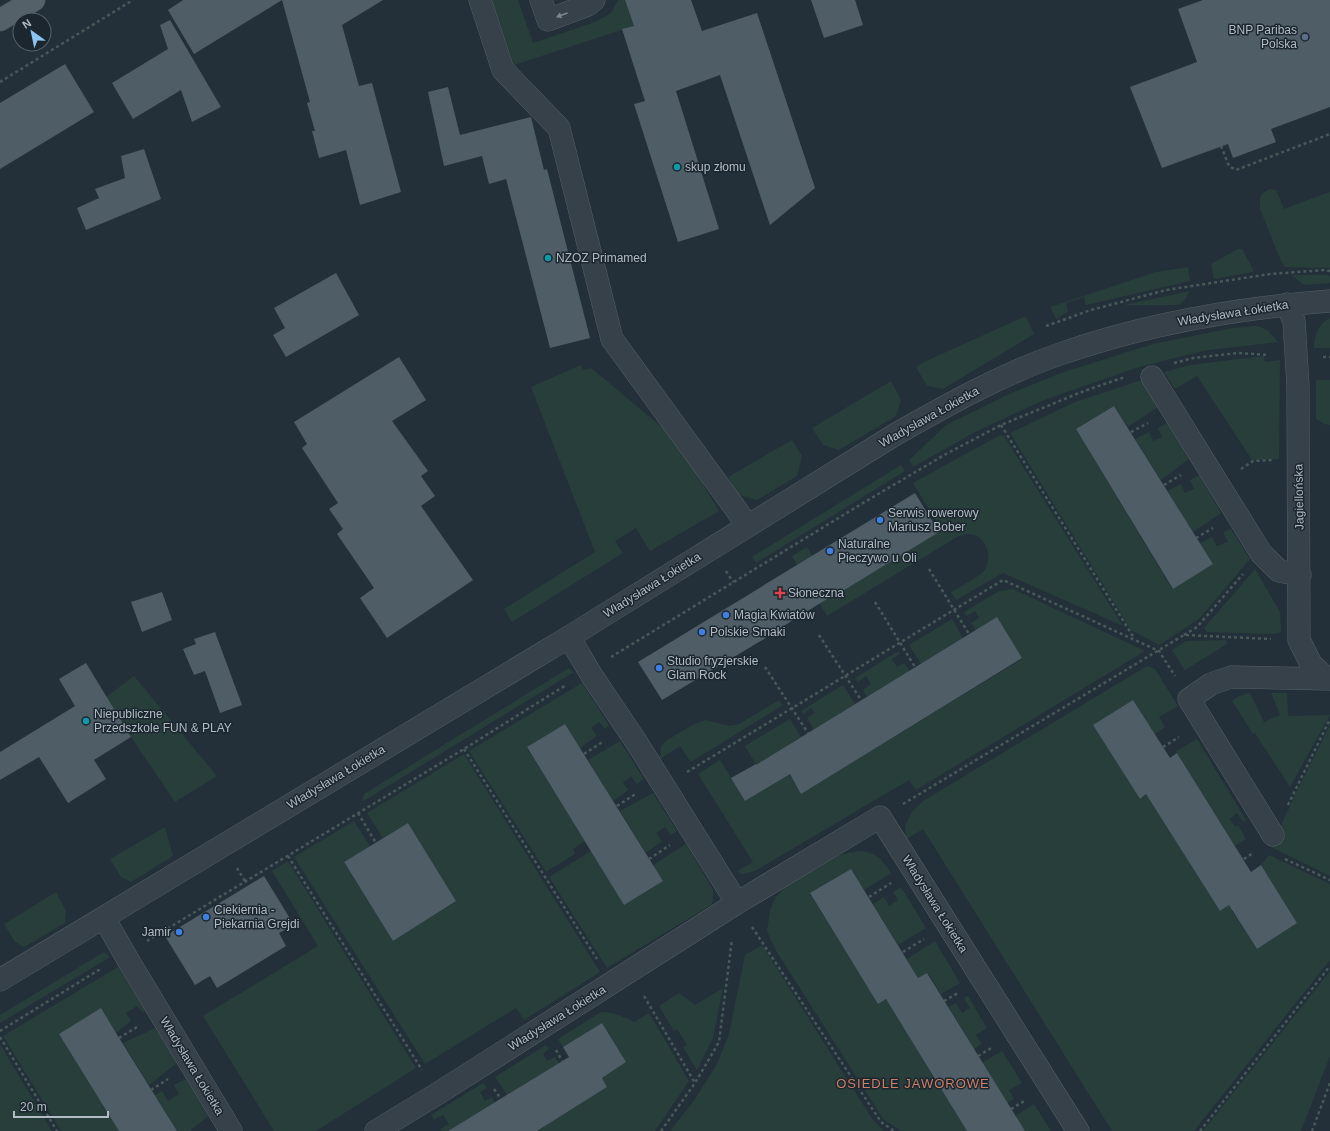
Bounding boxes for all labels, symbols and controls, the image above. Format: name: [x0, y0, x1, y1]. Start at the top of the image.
north arrow: [12, 12, 52, 52]
one-way arrow: [555, 12, 567, 18]
text: N: [20, 16, 33, 31]
place label: BNP Paribas Polska: [1229, 23, 1297, 51]
marker: BNP Paribas Polska: [1300, 32, 1310, 42]
place label: skup złomu: [685, 160, 746, 174]
marker: skup złomu: [672, 162, 682, 172]
place label: NZOZ Primamed: [556, 251, 647, 265]
marker: NZOZ Primamed: [543, 253, 553, 263]
street label: Władysława Łokietka: [1177, 297, 1290, 329]
street label: Władysława Łokietka: [877, 384, 982, 450]
street label: Jagiellońska: [1291, 464, 1307, 530]
place label: Serwis rowerowy Mariusz Bober: [888, 506, 979, 534]
marker: Serwis rowerowy Mariusz Bober: [875, 515, 885, 525]
place label: Naturalne Pieczywo u Oli: [838, 537, 917, 565]
marker: Naturalne Pieczywo u Oli: [825, 546, 835, 556]
street label: Władysława Łokietka: [601, 549, 703, 621]
place label: Słoneczna: [788, 586, 844, 600]
marker: Słoneczna: [775, 588, 785, 598]
place label: Magia Kwiatów: [734, 608, 815, 622]
marker: Magia Kwiatów: [721, 610, 731, 620]
place label: Polskie Smaki: [710, 625, 785, 639]
marker: Polskie Smaki: [697, 627, 707, 637]
place label: Studio fryzjerskie Glam Rock: [667, 654, 759, 682]
marker: Studio fryzjerskie Glam Rock: [654, 663, 664, 673]
place label: Niepubliczne Przedszkole FUN & PLAY: [94, 707, 232, 735]
marker: Niepubliczne Przedszkole FUN & PLAY: [81, 716, 91, 726]
street label: Władysława Łokietka: [284, 742, 388, 812]
street label: Władysława Łokietka: [899, 853, 971, 955]
place label: Ciekiernia - Piekarnia Grejdi: [214, 903, 299, 931]
marker: Ciekiernia - Piekarnia Grejdi: [201, 912, 211, 922]
place label: Jamir: [142, 925, 171, 939]
marker: Jamir: [174, 927, 184, 937]
street label: Władysława Łokietka: [506, 982, 608, 1054]
street label: Władysława Łokietka: [157, 1014, 227, 1118]
district label: OSIEDLE JAWOROWE: [836, 1076, 990, 1091]
scale bar: [14, 1093, 108, 1119]
text: 20 m: [20, 1100, 47, 1114]

